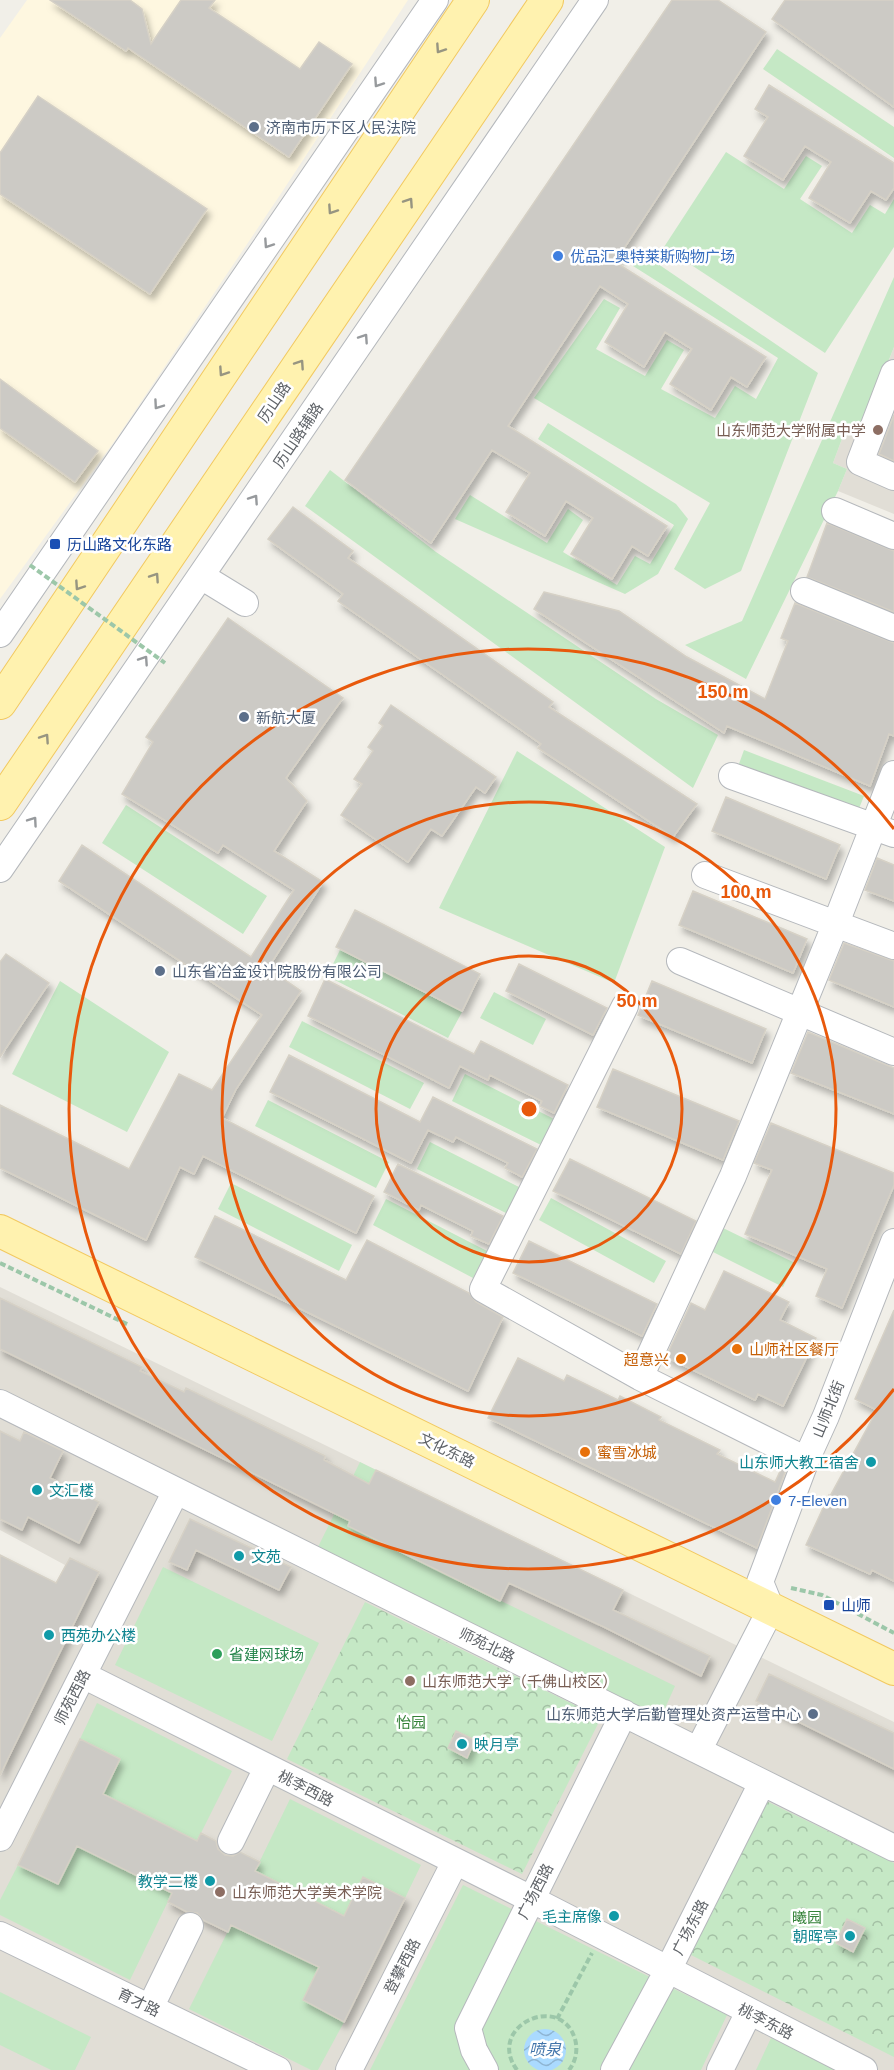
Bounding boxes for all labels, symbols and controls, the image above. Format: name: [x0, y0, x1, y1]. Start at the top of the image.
one-way arrow: [437, 42, 448, 53]
one-way arrow: [374, 76, 385, 87]
place label: 济南市历下区人民法院: [266, 119, 416, 136]
marker: 济南市历下区人民法院: [247, 120, 261, 134]
one-way arrow: [402, 198, 413, 209]
one-way arrow: [328, 204, 339, 215]
one-way arrow: [264, 238, 275, 249]
place label: 优品汇奥特莱斯购物广场: [570, 248, 735, 265]
marker: 优品汇奥特莱斯购物广场: [551, 249, 565, 263]
one-way arrow: [357, 334, 368, 345]
one-way arrow: [293, 359, 304, 370]
one-way arrow: [219, 365, 230, 376]
street label: 历山路: [254, 379, 294, 425]
one-way arrow: [154, 398, 165, 409]
street label: 历山路辅路: [270, 399, 326, 471]
place label: 山东师范大学附属中学: [716, 422, 866, 439]
marker: 山东师范大学附属中学: [871, 423, 885, 437]
one-way arrow: [247, 495, 258, 506]
place label: 历山路文化东路: [67, 536, 172, 553]
marker: 历山路文化东路: [48, 537, 62, 551]
one-way arrow: [147, 572, 158, 583]
one-way arrow: [74, 580, 86, 590]
one-way arrow: [137, 656, 148, 667]
text: 150 m: [697, 682, 749, 702]
place label: 新航大厦: [256, 709, 316, 726]
marker: 新航大厦: [237, 710, 251, 724]
one-way arrow: [38, 734, 49, 745]
one-way arrow: [26, 816, 37, 827]
text: 100 m: [720, 882, 772, 902]
place label: 山东省冶金设计院股份有限公司: [172, 963, 382, 980]
marker: 山东省冶金设计院股份有限公司: [153, 964, 167, 978]
text: 50 m: [616, 991, 658, 1011]
centre of rings: [519, 1099, 539, 1119]
place label: 山师社区餐厅: [749, 1341, 839, 1358]
marker: 山师社区餐厅: [730, 1342, 744, 1356]
place label: 超意兴: [624, 1351, 669, 1368]
marker: 超意兴: [674, 1352, 688, 1366]
street label: 山师北街: [809, 1378, 847, 1440]
street label: 文化东路: [416, 1429, 478, 1471]
place label: 蜜雪冰城: [597, 1444, 657, 1461]
marker: 蜜雪冰城: [578, 1445, 592, 1459]
place label: 山东师大教工宿舍: [739, 1454, 859, 1471]
marker: 山东师大教工宿舍: [864, 1455, 878, 1469]
place label: 文汇楼: [49, 1482, 94, 1499]
marker: 文汇楼: [30, 1483, 44, 1497]
place label: 7-Eleven: [788, 1492, 847, 1509]
marker: 7-Eleven: [769, 1493, 783, 1507]
place label: 文苑: [251, 1548, 281, 1565]
marker: 文苑: [232, 1549, 246, 1563]
place label: 山师: [841, 1597, 871, 1614]
marker: 山师: [822, 1598, 836, 1612]
street label: 师苑北路: [456, 1624, 518, 1666]
place label: 西苑办公楼: [61, 1627, 136, 1644]
marker: 西苑办公楼: [42, 1628, 56, 1642]
place label: 省建网球场: [229, 1646, 304, 1663]
marker: 省建网球场: [210, 1647, 224, 1661]
street label: 师苑西路: [51, 1666, 93, 1728]
place label: 山东师范大学（千佛山校区）: [422, 1673, 617, 1690]
marker: 山东师范大学（千佛山校区）: [403, 1674, 417, 1688]
place label: 山东师范大学后勤管理处资产运营中心: [546, 1706, 801, 1723]
marker: 山东师范大学后勤管理处资产运营中心: [806, 1707, 820, 1721]
park label: 怡园: [396, 1714, 426, 1731]
place label: 映月亭: [474, 1736, 519, 1753]
marker: 映月亭: [455, 1737, 469, 1751]
street label: 桃李西路: [275, 1767, 337, 1809]
street label: 广场西路: [514, 1860, 556, 1922]
place label: 教学二楼: [138, 1873, 198, 1890]
marker: 教学二楼: [203, 1874, 217, 1888]
place label: 山东师范大学美术学院: [232, 1884, 382, 1901]
marker: 山东师范大学美术学院: [213, 1885, 227, 1899]
street label: 广场东路: [669, 1896, 711, 1958]
place label: 毛主席像: [542, 1908, 602, 1925]
marker: 毛主席像: [607, 1909, 621, 1923]
park label: 曦园: [792, 1909, 822, 1926]
place label: 朝晖亭: [793, 1928, 838, 1945]
marker: 朝晖亭: [843, 1929, 857, 1943]
street label: 登攀西路: [381, 1935, 423, 1997]
street label: 育才路: [115, 1984, 163, 2020]
street label: 桃李东路: [735, 2000, 797, 2042]
water label: 喷泉: [529, 2041, 562, 2058]

